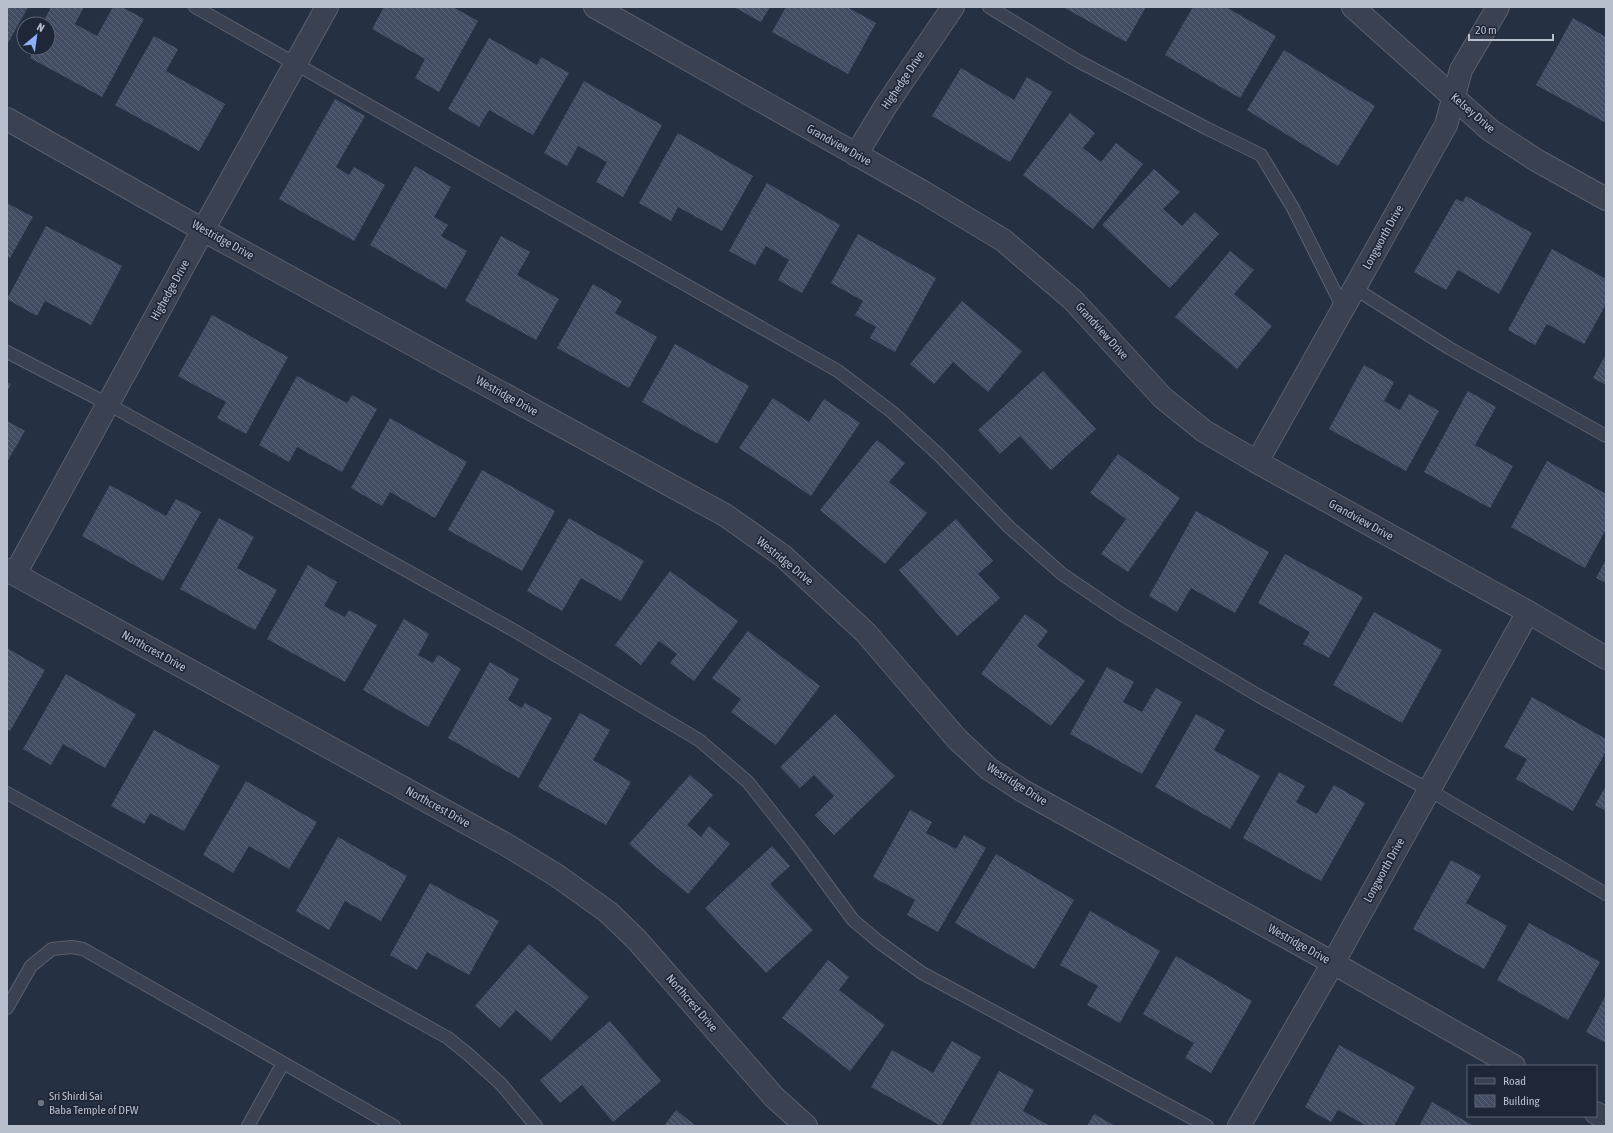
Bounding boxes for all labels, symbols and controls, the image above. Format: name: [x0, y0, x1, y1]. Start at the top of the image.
north arrow: [16, 16, 56, 56]
scale bar: [1469, 16, 1553, 42]
text: N: [35, 20, 47, 34]
text: 20 m: [1475, 23, 1497, 37]
street label: Highedge Drive: [878, 48, 928, 112]
street label: Kelsey Drive: [1448, 90, 1498, 136]
street label: Grandview Drive: [804, 121, 874, 169]
street label: Longworth Drive: [1360, 202, 1406, 272]
street label: Westridge Drive: [190, 217, 256, 263]
street label: Highedge Drive: [148, 257, 192, 323]
street label: Grandview Drive: [1073, 300, 1131, 362]
street label: Westridge Drive: [474, 373, 540, 419]
street label: Grandview Drive: [1326, 496, 1396, 544]
street label: Westridge Drive: [754, 534, 816, 588]
street label: Northcrest Drive: [119, 628, 189, 674]
street label: Westridge Drive: [984, 760, 1050, 808]
street label: Northcrest Drive: [403, 784, 473, 830]
street label: Longworth Drive: [1361, 835, 1407, 905]
street label: Westridge Drive: [1266, 921, 1332, 967]
street label: Northcrest Drive: [663, 971, 721, 1035]
legend: [1467, 1065, 1597, 1117]
text: Road: [1503, 1074, 1526, 1088]
place label: Sri Shirdi Sai Baba Temple of DFW: [49, 1089, 139, 1117]
text: Building: [1503, 1094, 1541, 1108]
marker: Sri Shirdi Sai Baba Temple of DFW: [36, 1098, 46, 1108]

